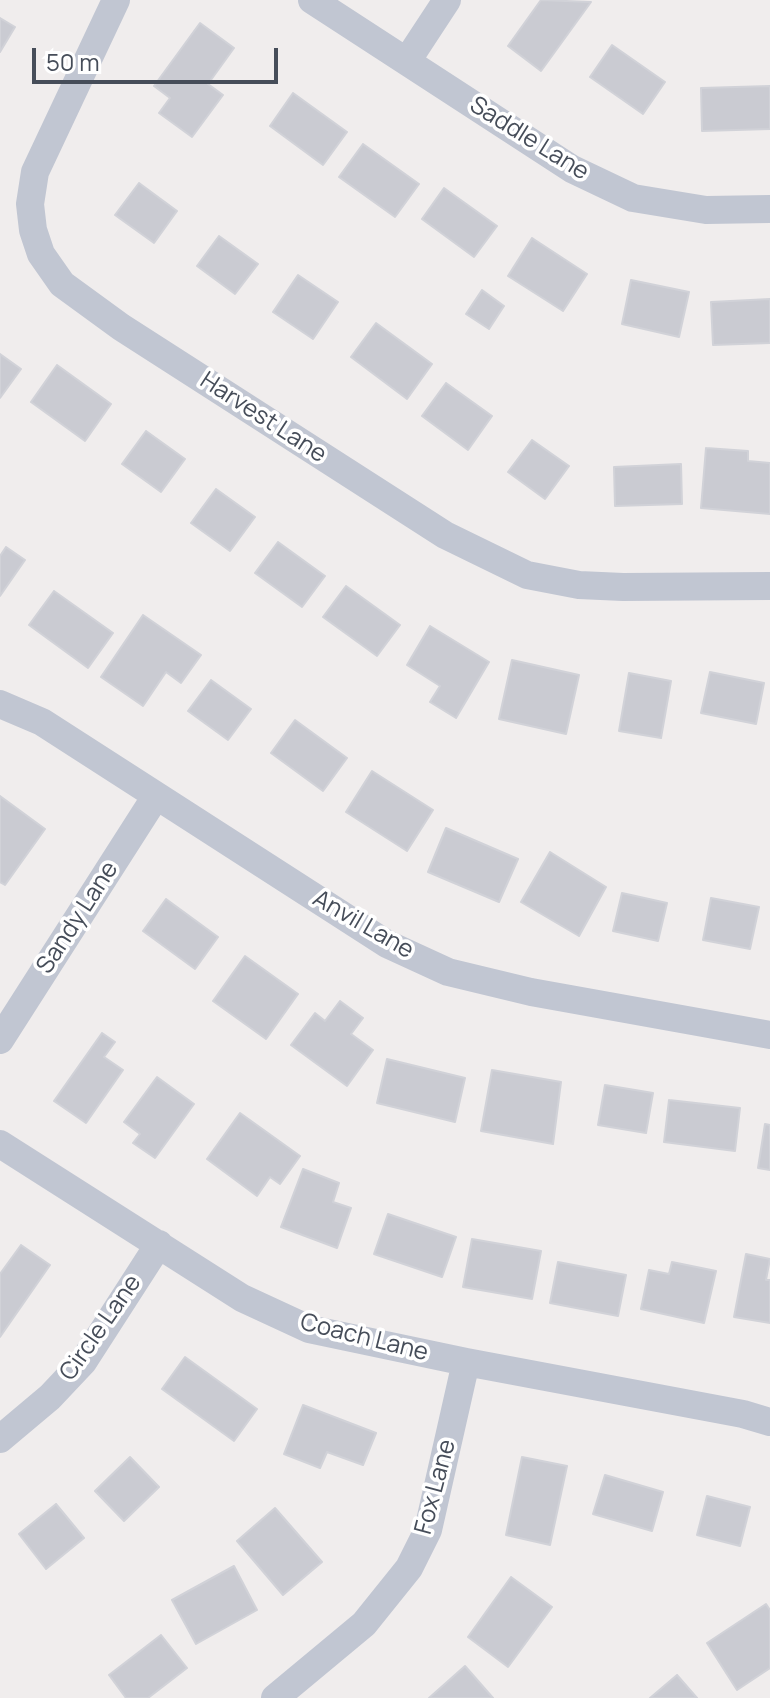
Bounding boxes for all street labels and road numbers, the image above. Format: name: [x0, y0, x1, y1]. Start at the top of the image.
street label: Saddle Lane: [464, 91, 594, 187]
street label: Harvest Lane: [194, 366, 332, 470]
street label: Sandy Lane: [31, 857, 125, 979]
street label: Anvil Lane: [308, 885, 418, 965]
street label: Circle Lane: [54, 1270, 148, 1386]
street label: Coach Lane: [297, 1308, 431, 1368]
street label: Fox Lane: [410, 1436, 462, 1538]

